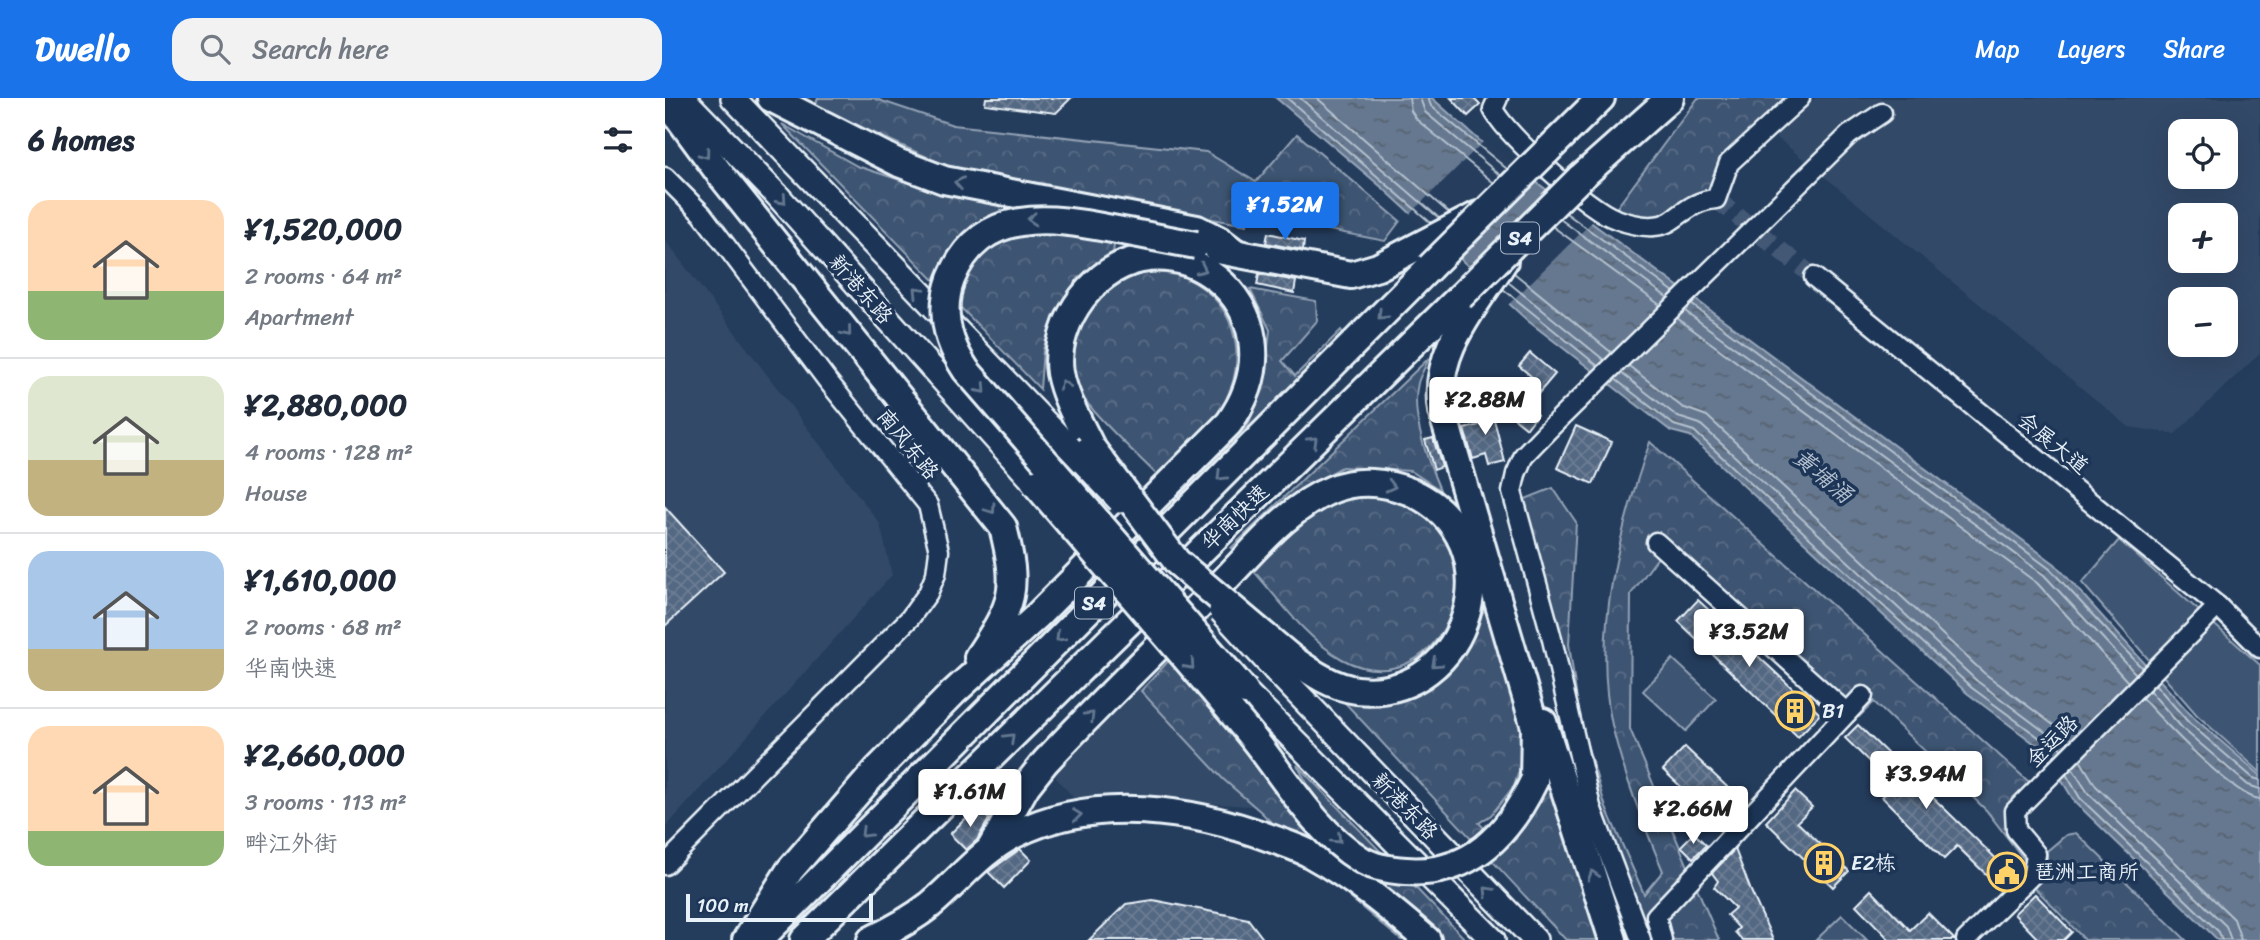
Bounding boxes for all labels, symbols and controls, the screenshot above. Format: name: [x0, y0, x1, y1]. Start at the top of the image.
search box: [172, 18, 662, 81]
text: Dwello: [35, 20, 130, 78]
text: Search here: [252, 26, 389, 72]
text: Map: [1975, 28, 2020, 70]
text: Layers: [2058, 28, 2125, 70]
text: Share: [2163, 28, 2225, 70]
icon: search: [196, 30, 234, 68]
text: 6 homes: [28, 113, 135, 167]
map controls: [2168, 119, 2238, 357]
button: locate: [2168, 119, 2238, 189]
icon: filters: [599, 121, 637, 159]
one-way arrow: [697, 147, 710, 159]
one-way arrow: [953, 176, 965, 191]
pin: ¥1.52M: [1228, 183, 1342, 242]
text: ¥1.52M: [1247, 184, 1323, 225]
one-way arrow: [773, 192, 786, 205]
text: ¥1,520,000: [245, 202, 402, 256]
button: +: [2168, 203, 2238, 273]
one-way arrow: [1027, 212, 1038, 227]
road number: S4: [1501, 222, 1539, 254]
icon: home: [84, 228, 168, 312]
street label: 新港东路: [819, 245, 903, 333]
text: 2 rooms · 64 m²: [245, 256, 402, 297]
one-way arrow: [1195, 261, 1207, 275]
one-way arrow: [914, 286, 927, 299]
button: −: [2168, 287, 2238, 357]
text: Apartment: [245, 297, 354, 338]
one-way arrow: [1377, 307, 1390, 320]
one-way arrow: [839, 325, 852, 337]
text: ¥2,880,000: [245, 378, 407, 432]
pin: ¥2.88M: [1428, 378, 1542, 437]
one-way arrow: [1057, 379, 1072, 391]
text: ¥2.88M: [1445, 379, 1525, 420]
one-way arrow: [974, 381, 986, 394]
street label: 南风东路: [867, 399, 949, 489]
street label: 会展大道: [2008, 402, 2098, 484]
icon: home: [84, 404, 168, 488]
text: 4 rooms · 128 m²: [245, 432, 413, 473]
one-way arrow: [1304, 437, 1317, 450]
water label: 黄埔涌: [1783, 438, 1863, 515]
one-way arrow: [1217, 468, 1229, 480]
text: House: [245, 473, 307, 514]
street label: 华南快速: [1192, 474, 1278, 560]
one-way arrow: [1385, 478, 1397, 492]
one-way arrow: [982, 501, 995, 514]
text: ¥1,610,000: [245, 553, 396, 607]
icon: home: [84, 579, 168, 663]
road number: S4: [1075, 588, 1113, 618]
text: 2 rooms · 68 m²: [245, 607, 402, 648]
pin: ¥3.52M: [1692, 610, 1806, 669]
text: ¥3.52M: [1710, 611, 1788, 652]
one-way arrow: [1056, 629, 1069, 642]
text: 华南快速: [245, 648, 337, 689]
one-way arrow: [1431, 655, 1444, 667]
one-way arrow: [1182, 657, 1195, 670]
building icon: B1: [1774, 690, 1816, 732]
place label: B1: [1822, 692, 1844, 730]
street label: 金运路: [2016, 705, 2088, 777]
one-way arrow: [1082, 711, 1095, 724]
text: ¥2,660,000: [245, 728, 405, 782]
one-way arrow: [1002, 733, 1015, 746]
pin: ¥3.94M: [1869, 752, 1983, 811]
text: ¥3.94M: [1886, 753, 1966, 794]
icon: home: [84, 754, 168, 838]
street label: 新港东路: [1362, 763, 1448, 849]
pin: ¥1.61M: [913, 770, 1027, 829]
text: ¥1.61M: [934, 771, 1006, 812]
text: 3 rooms · 113 m²: [245, 782, 407, 823]
pin: ¥2.66M: [1636, 786, 1750, 846]
text: ¥2.66M: [1654, 788, 1732, 829]
one-way arrow: [1071, 807, 1082, 822]
text: 畔江外街: [245, 823, 337, 864]
one-way arrow: [861, 825, 874, 838]
one-way arrow: [1328, 831, 1341, 843]
building icon: E2栋: [1803, 842, 1845, 884]
place label: E2栋: [1851, 844, 1896, 882]
public building icon: 琶洲工商所: [1986, 851, 2028, 893]
place label: 琶洲工商所: [2034, 853, 2139, 891]
one-way arrow: [1586, 869, 1601, 881]
one-way arrow: [1483, 886, 1496, 899]
text: 100 m: [697, 889, 749, 922]
scale bar: [686, 891, 873, 923]

